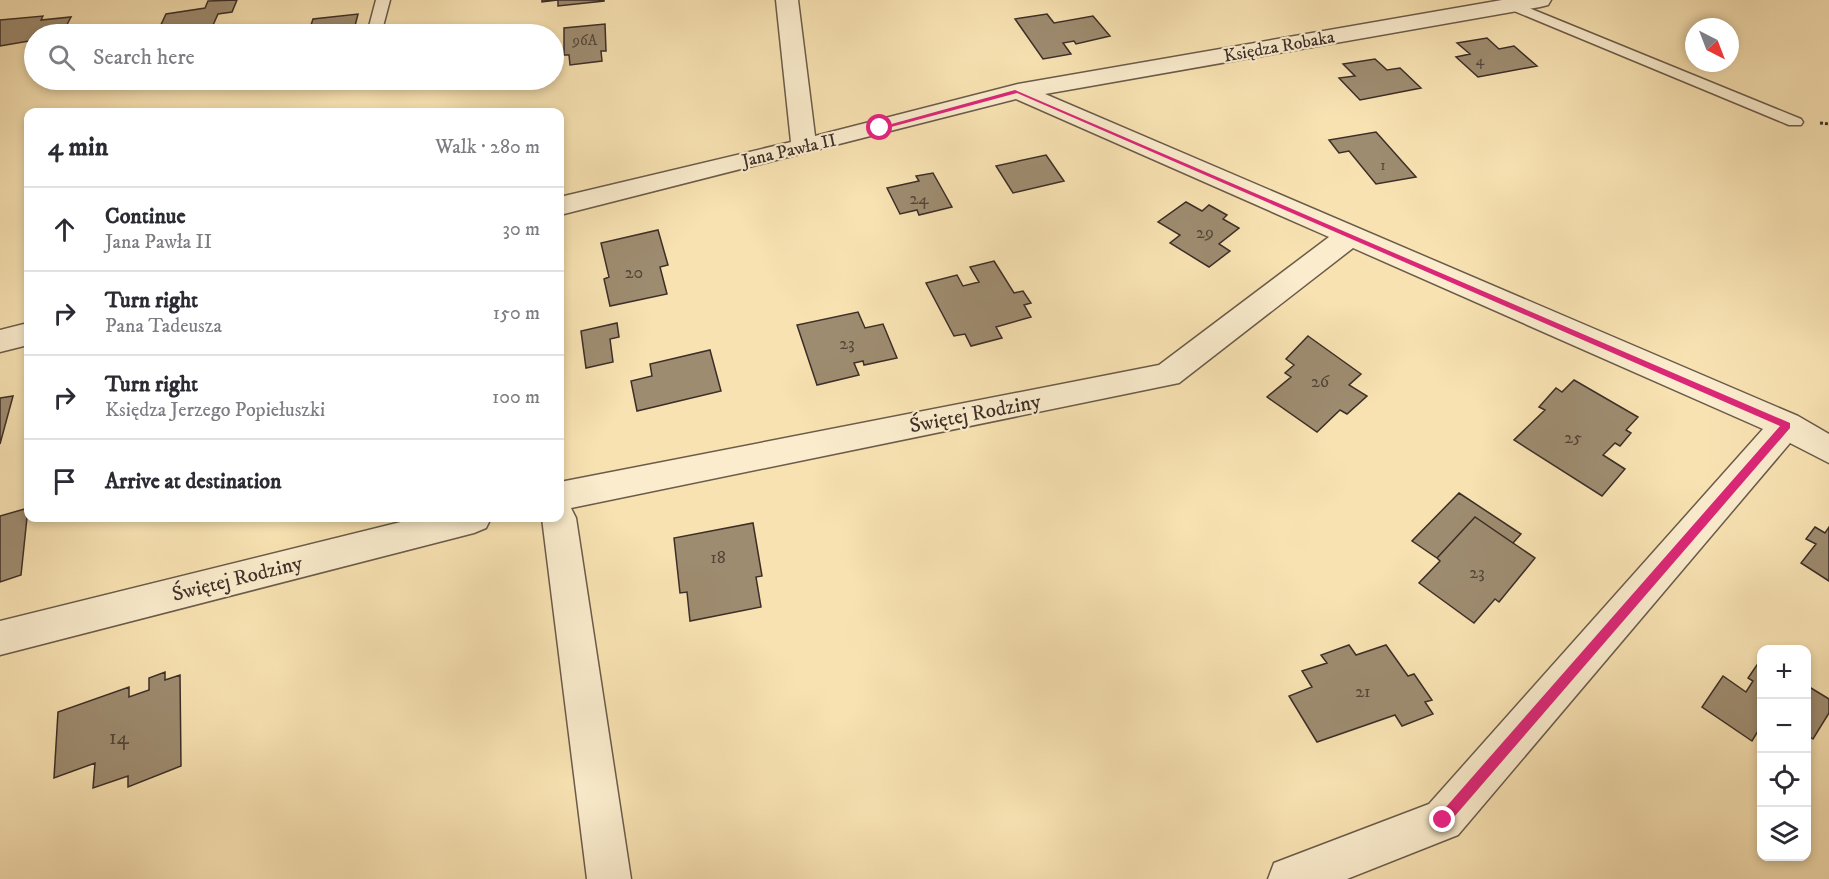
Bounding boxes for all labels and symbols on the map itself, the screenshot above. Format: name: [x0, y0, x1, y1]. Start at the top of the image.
north arrow: [1685, 18, 1739, 72]
street label: Księdza Robaka: [1222, 26, 1337, 68]
house number: 96A: [572, 31, 598, 50]
house number: 4: [1476, 51, 1485, 70]
route start: [866, 114, 892, 140]
street label: Jana Pawła II: [738, 129, 839, 173]
house number: 1: [1380, 156, 1386, 175]
house number: 24: [909, 188, 929, 210]
house number: 29: [1196, 222, 1214, 244]
house number: 20: [625, 262, 643, 284]
house number: 23: [839, 333, 855, 355]
house number: 26: [1311, 371, 1330, 393]
street label: Świętej Rodziny: [907, 386, 1044, 439]
house number: 25: [1564, 427, 1582, 449]
house number: 18: [710, 547, 726, 569]
street label: Świętej Rodziny: [169, 548, 306, 608]
house number: 23: [1469, 562, 1485, 584]
house number: 21: [1355, 681, 1371, 703]
house number: 14: [109, 725, 130, 751]
route end: [1429, 806, 1455, 832]

